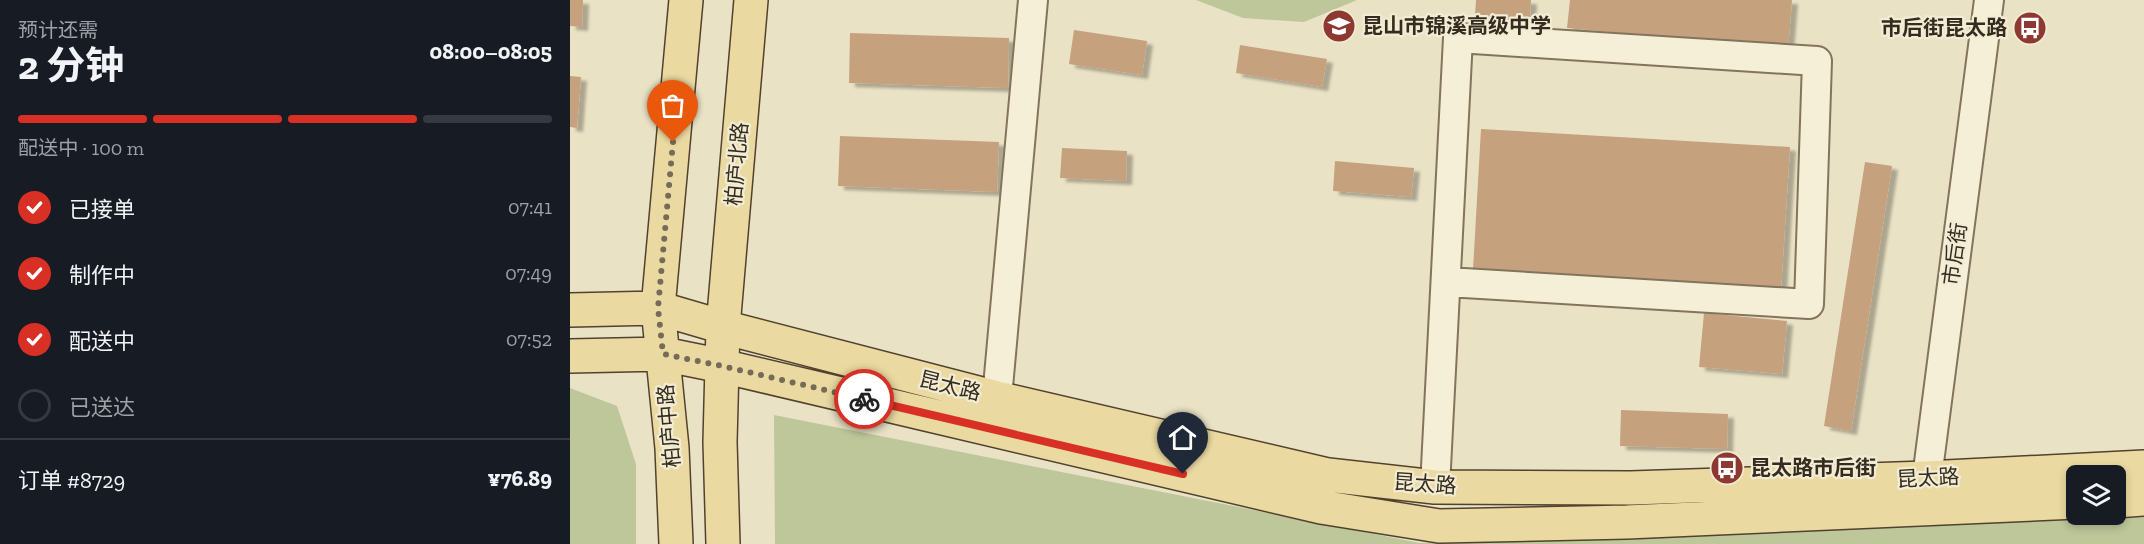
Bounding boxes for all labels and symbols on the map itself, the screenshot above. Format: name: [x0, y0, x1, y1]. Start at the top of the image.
school or university icon: 昆山市锦溪高级中学: [1321, 8, 1357, 44]
bus stop icon: 市后街昆太路: [2012, 10, 2048, 46]
place label: 昆山市锦溪高级中学: [1362, 13, 1551, 38]
place label: 市后街昆太路: [1881, 15, 2007, 40]
pin: [647, 80, 698, 142]
street label: 柏庐北路: [720, 121, 753, 207]
street label: 市后街: [1938, 221, 1971, 287]
street label: 昆太路: [917, 366, 984, 405]
courier: [834, 369, 894, 429]
street label: 柏庐中路: [652, 383, 685, 469]
pin: [1157, 412, 1208, 474]
bus stop icon: 昆太路市后街: [1709, 450, 1745, 486]
place label: 昆太路市后街: [1750, 455, 1876, 480]
street label: 昆太路: [1896, 463, 1960, 492]
street label: 昆太路: [1393, 469, 1457, 498]

